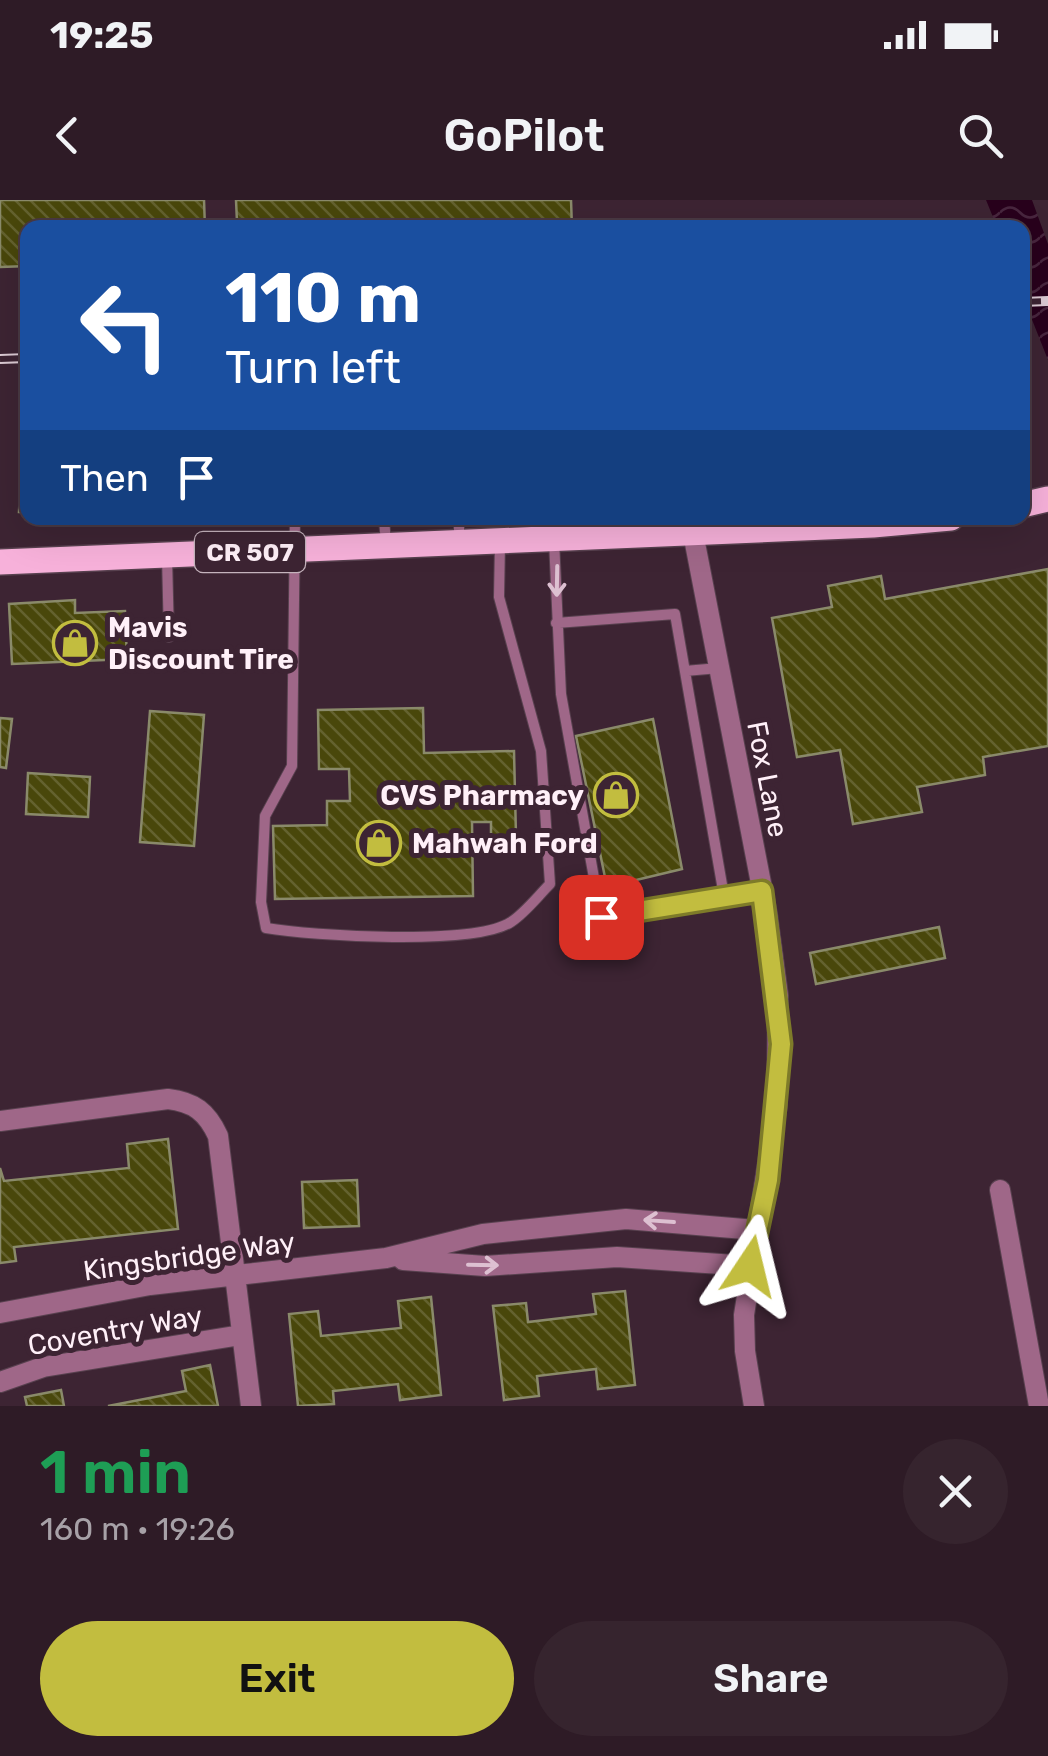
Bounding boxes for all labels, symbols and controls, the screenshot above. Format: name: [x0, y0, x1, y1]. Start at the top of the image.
text: 19:25: [50, 12, 154, 58]
icon: back: [40, 108, 95, 163]
icon: search: [953, 108, 1008, 163]
text: GoPilot: [444, 109, 604, 162]
text: 110 m: [225, 257, 421, 340]
icon: left: [60, 260, 190, 390]
text: Turn left: [225, 341, 401, 394]
icon: arrive: [169, 450, 224, 505]
text: Then: [60, 455, 149, 501]
road number: CR 507: [195, 532, 305, 572]
one-way arrow: [548, 564, 566, 596]
place label: Mavis Discount Tire: [108, 611, 294, 676]
shop icon: Mavis Discount Tire: [52, 620, 98, 666]
street label: Fox Lane: [740, 718, 795, 840]
shop icon: CVS Pharmacy: [593, 772, 639, 818]
place label: CVS Pharmacy: [380, 779, 584, 812]
shop icon: Mahwah Ford: [356, 820, 402, 866]
place label: Mahwah Ford: [412, 827, 598, 860]
pin: [559, 875, 644, 960]
icon: arrive: [574, 890, 629, 945]
one-way arrow: [643, 1211, 675, 1230]
position arrow: [698, 1214, 802, 1318]
street label: Kingsbridge Way: [81, 1225, 297, 1288]
one-way arrow: [467, 1255, 499, 1274]
street label: Coventry Way: [25, 1299, 205, 1362]
text: 1 min: [40, 1437, 191, 1508]
button: close: [903, 1439, 1008, 1544]
text: 160 m · 19:26: [40, 1510, 235, 1548]
button: Exit: [40, 1621, 514, 1736]
button: Share: [534, 1621, 1008, 1736]

